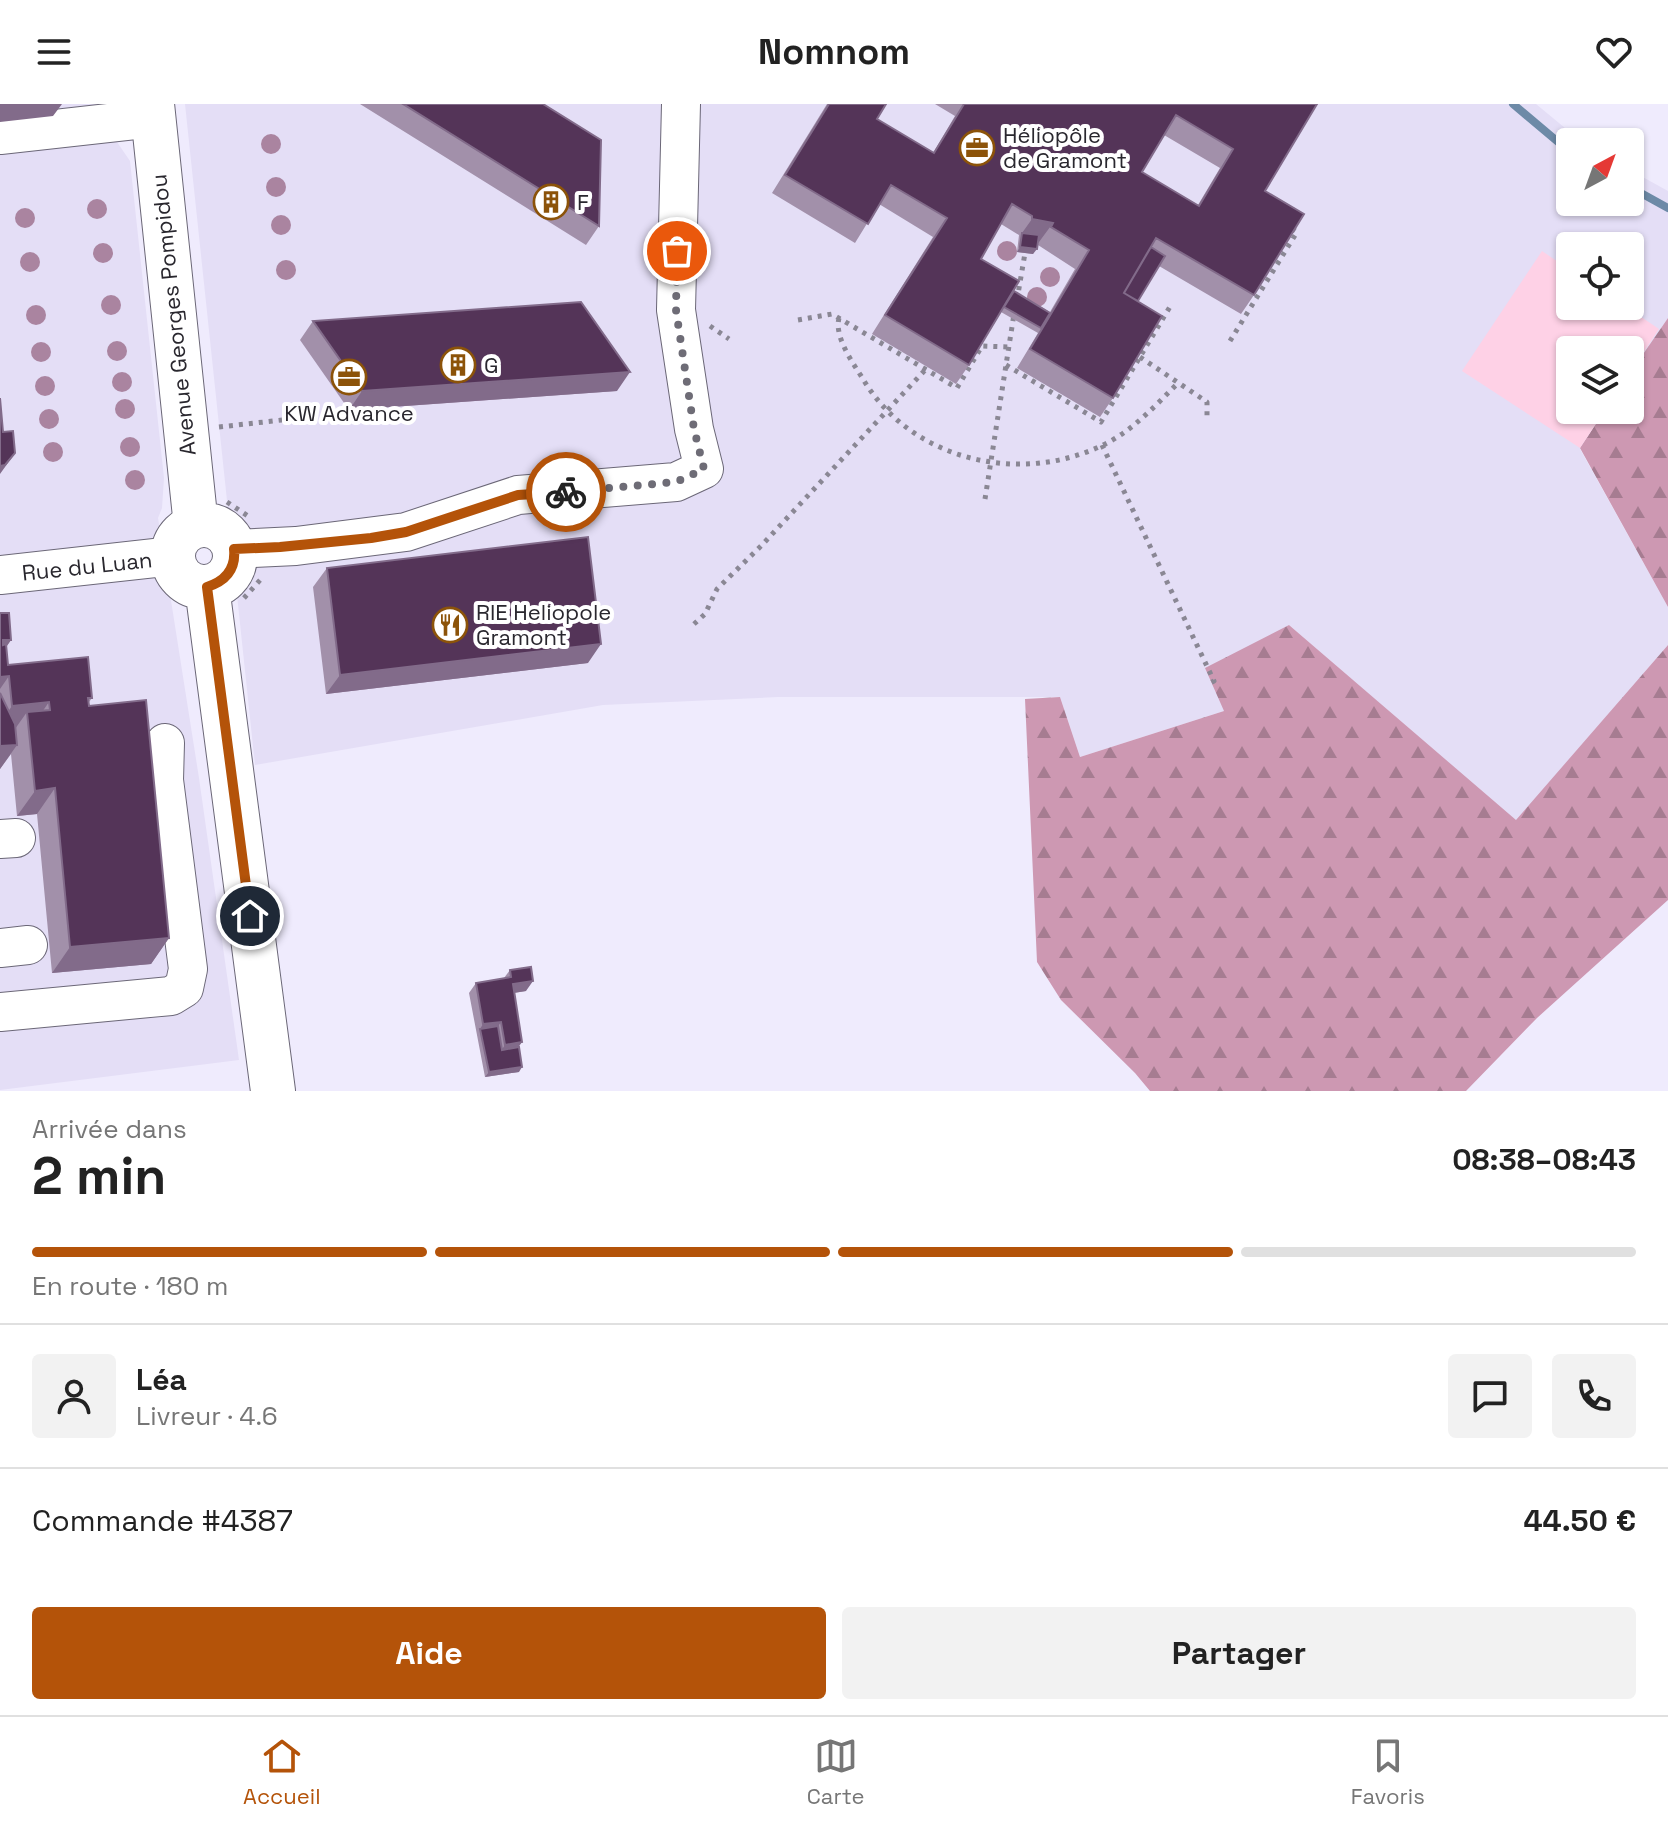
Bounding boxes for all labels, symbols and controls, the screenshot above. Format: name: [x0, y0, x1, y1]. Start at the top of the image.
text: Nomnom: [758, 29, 910, 75]
icon: menu: [32, 30, 76, 74]
icon: heart: [1592, 30, 1636, 74]
place label: Héliopôle de Gramont: [1003, 121, 1127, 174]
north arrow: [1556, 128, 1644, 216]
map controls: [1556, 128, 1644, 424]
office icon: Héliopôle de Gramont: [958, 129, 996, 167]
street label: Avenue Georges Pompidou: [144, 173, 202, 457]
building icon: F: [532, 183, 570, 221]
place label: F: [577, 188, 589, 216]
pin: [643, 217, 711, 285]
icon: bag: [655, 229, 699, 273]
button: locate: [1556, 232, 1644, 320]
button: layers: [1556, 336, 1644, 424]
building icon: G: [439, 346, 477, 384]
place label: G: [484, 351, 499, 379]
office icon: KW Advance: [330, 358, 368, 396]
place label: KW Advance: [284, 399, 414, 427]
courier: [526, 452, 606, 532]
icon: bike: [544, 470, 588, 514]
street label: Rue du Luan: [20, 545, 154, 587]
place label: RIE Heliopole Gramont: [476, 598, 611, 651]
restaurant icon: RIE Heliopole Gramont: [431, 606, 469, 644]
pin: [216, 882, 284, 950]
icon: home: [228, 894, 272, 938]
text: Arrivée dans: [32, 1112, 187, 1146]
text: 08:38–08:43: [1452, 1140, 1636, 1179]
text: 2 min: [32, 1143, 166, 1209]
text: En route · 180 m: [32, 1269, 228, 1303]
button: person: [32, 1354, 116, 1438]
button: chat: [1448, 1354, 1532, 1438]
button: phone: [1552, 1354, 1636, 1438]
text: Léa: [136, 1360, 187, 1399]
text: Livreur · 4.6: [136, 1399, 278, 1433]
text: Commande #4387: [32, 1501, 293, 1540]
text: 44.50 €: [1524, 1501, 1636, 1540]
button: Aide: [32, 1607, 826, 1699]
button: Partager: [842, 1607, 1636, 1699]
tab: Accueil: [243, 1734, 321, 1810]
tab: Carte: [807, 1734, 865, 1810]
tab: Favoris: [1351, 1734, 1425, 1810]

